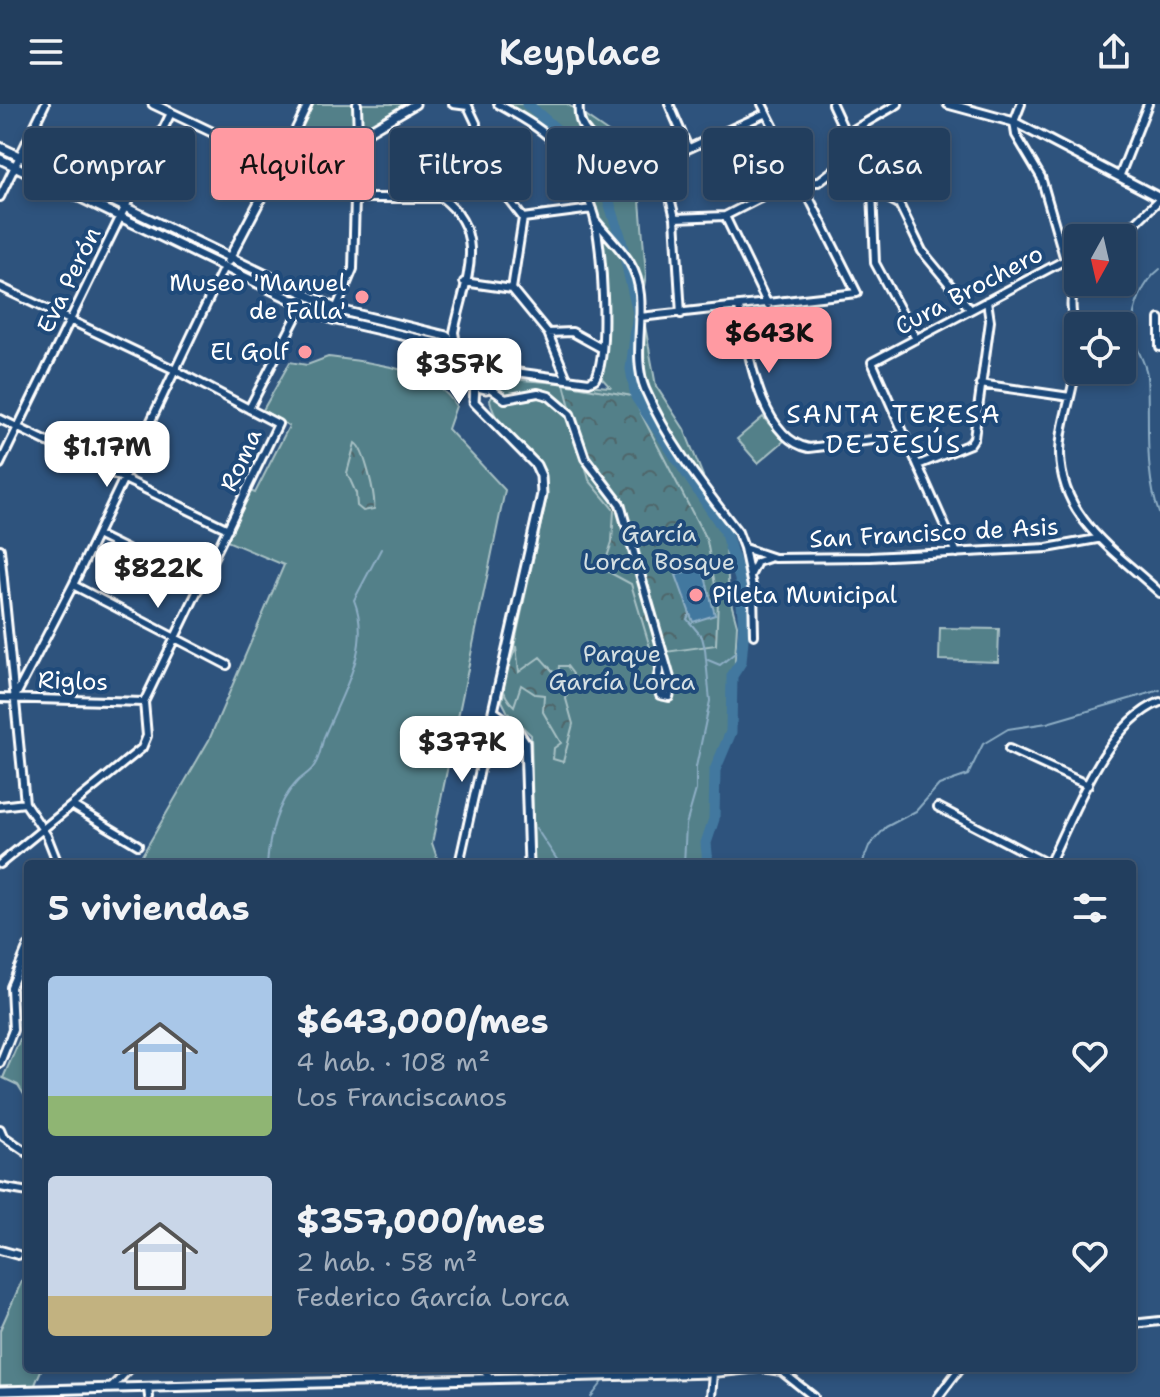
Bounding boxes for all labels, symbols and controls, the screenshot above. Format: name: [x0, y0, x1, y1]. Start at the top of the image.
text: Keyplace: [499, 28, 661, 77]
icon: menu: [24, 30, 68, 74]
icon: share: [1092, 30, 1136, 74]
chip: Comprar: [24, 128, 195, 200]
chip: Alquilar: [211, 128, 374, 200]
chip: Filtros: [390, 128, 531, 200]
chip: Nuevo: [547, 128, 687, 200]
chip: Piso: [703, 128, 813, 200]
chip: Casa: [829, 128, 950, 200]
street label: Eva Perón: [30, 222, 108, 338]
north arrow: [1064, 224, 1136, 296]
map controls: [1064, 224, 1136, 384]
street label: Cura Brochero: [889, 238, 1049, 342]
place label: Museo 'Manuel de Falla': [169, 267, 347, 327]
marker: Museo 'Manuel de Falla': [353, 288, 371, 306]
pin: $643K: [713, 307, 825, 375]
button: locate: [1064, 312, 1136, 384]
text: $643K: [725, 315, 813, 350]
place label: El Golf: [210, 336, 290, 368]
pin: $357K: [403, 338, 515, 406]
marker: El Golf: [296, 343, 314, 361]
text: $357K: [415, 346, 503, 381]
district label: SANTA TERESA DE JESÚS: [786, 396, 1002, 461]
pin: $1.17M: [42, 421, 172, 489]
street label: Roma: [213, 423, 269, 497]
text: $1.17M: [63, 429, 151, 464]
street label: San Francisco de Asis: [809, 510, 1059, 556]
park label: García Lorca Bosque: [583, 518, 735, 578]
pin: $822K: [102, 542, 214, 610]
text: $822K: [113, 550, 203, 585]
place label: Pileta Municipal: [712, 579, 898, 611]
marker: Pileta Municipal: [687, 586, 705, 604]
park label: Parque García Lorca: [548, 638, 696, 698]
street label: Riglos: [37, 664, 109, 698]
pin: $377K: [406, 716, 518, 784]
text: $377K: [418, 724, 506, 759]
text: 5 viviendas: [48, 885, 250, 931]
icon: filters: [1068, 886, 1112, 930]
text: $643,000/mes: [296, 998, 549, 1044]
icon: home: [112, 1008, 208, 1104]
icon: heart: [1068, 1034, 1112, 1078]
text: 4 hab. · 108 m²: [296, 1044, 490, 1079]
text: Los Franciscanos: [296, 1079, 507, 1114]
text: $357,000/mes: [296, 1198, 545, 1244]
icon: home: [112, 1208, 208, 1304]
icon: heart: [1068, 1234, 1112, 1278]
text: 2 hab. · 58 m²: [296, 1244, 477, 1279]
text: Federico García Lorca: [296, 1279, 569, 1314]

